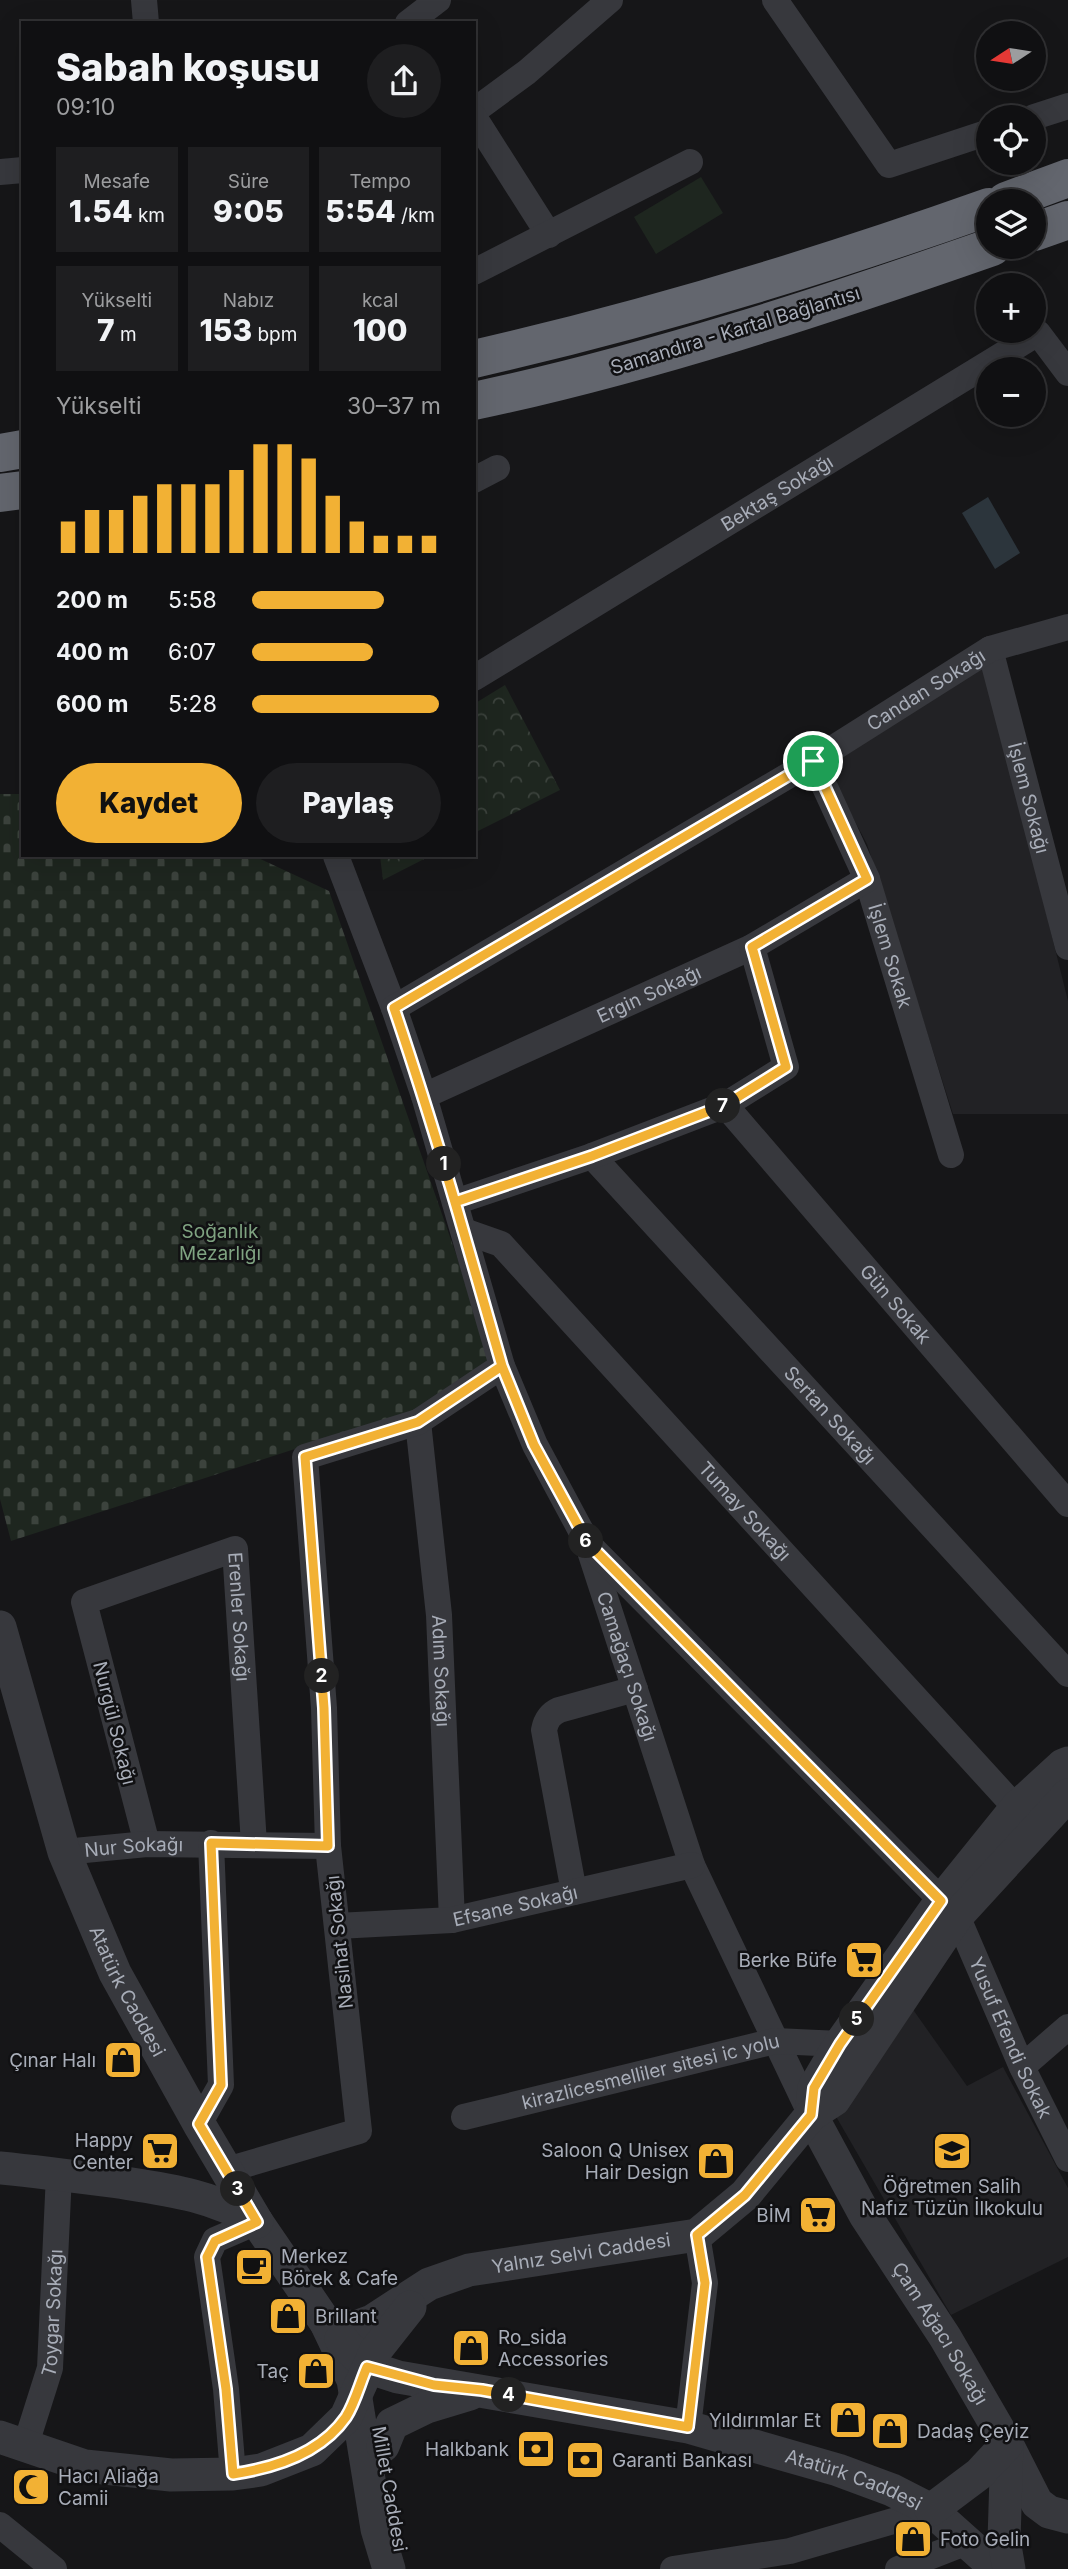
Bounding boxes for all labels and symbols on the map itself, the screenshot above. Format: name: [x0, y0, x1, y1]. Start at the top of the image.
north arrow: [976, 21, 1046, 91]
street label: Samandıra - Kartal Bağlantısı: [608, 282, 863, 379]
street label: Bektaş Sokağı: [717, 450, 837, 536]
street label: Candan Sokağı: [863, 644, 990, 736]
pin: [783, 731, 843, 791]
street label: İşlem Sokağı: [1003, 740, 1054, 856]
street label: İşlem Sokak: [863, 901, 917, 1011]
street label: Ergin Sokağı: [593, 961, 705, 1028]
pin: 7: [706, 1088, 740, 1124]
pin: 1: [426, 1146, 462, 1182]
park label: Soğanlık Mezarlığı: [179, 1220, 261, 1265]
street label: Gün Sokak: [855, 1260, 936, 1349]
street label: Sertan Sokağı: [779, 1362, 881, 1469]
street label: Tumay Sokağı: [694, 1457, 796, 1566]
pin: 6: [568, 1524, 604, 1558]
street label: Erenler Sokağı: [223, 1551, 255, 1682]
street label: Camağaçı Sokağı: [592, 1589, 662, 1744]
street label: Adım Sokağı: [427, 1614, 455, 1727]
pin: 2: [304, 1658, 340, 1694]
street label: Nurgül Sokağı: [88, 1659, 141, 1787]
street label: Nur Sokağı: [83, 1833, 183, 1862]
street label: Nasihat Sokağı: [321, 1874, 358, 2010]
street label: Efsane Sokağı: [451, 1881, 580, 1931]
street label: Atatürk Caddesi: [84, 1922, 170, 2061]
supermarket icon: Berke Büfe: [843, 1939, 885, 1981]
place label: Berke Büfe: [738, 1949, 837, 1972]
street label: Yusuf Efendi Sokak: [964, 1954, 1057, 2122]
pin: 5: [840, 2002, 874, 2036]
street label: kirazlicesmelliler sitesi ic yolu: [519, 2029, 782, 2114]
shop icon: Çınar Halı: [102, 2039, 144, 2081]
place label: Çınar Halı: [9, 2049, 96, 2072]
place label: Happy Center: [73, 2129, 133, 2174]
supermarket icon: Happy Center: [139, 2130, 181, 2172]
school or university icon: Öğretmen Salih Nafız Tüzün İlkokulu: [931, 2130, 973, 2172]
place label: Saloon Q Unisex Hair Design: [541, 2139, 689, 2184]
shop icon: Saloon Q Unisex Hair Design: [695, 2140, 737, 2182]
pin: 3: [220, 2172, 256, 2206]
place label: Öğretmen Salih Nafız Tüzün İlkokulu: [861, 2175, 1043, 2220]
supermarket icon: BİM: [797, 2194, 839, 2236]
place label: BİM: [756, 2204, 791, 2227]
street label: Yalnız Selvi Caddesi: [490, 2228, 672, 2278]
place label: Merkez Börek & Cafe: [281, 2245, 398, 2290]
cafe icon: Merkez Börek & Cafe: [233, 2246, 275, 2288]
street label: Toygar Sokağı: [37, 2249, 68, 2380]
street label: Çam Ağacı Sokağı: [887, 2258, 993, 2409]
shop icon: Brillant: [267, 2295, 309, 2337]
place label: Brillant: [315, 2305, 377, 2328]
place label: Ro_sida Accessories: [498, 2326, 609, 2371]
shop icon: Ro_sida Accessories: [450, 2327, 492, 2369]
shop icon: Taç: [295, 2350, 337, 2392]
place label: Taç: [257, 2360, 289, 2383]
pin: 4: [491, 2378, 526, 2412]
shop icon: Yıldırımlar Et: [827, 2399, 869, 2441]
place label: Yıldırımlar Et: [709, 2409, 821, 2432]
shop icon: Dadaş Çeyiz: [869, 2410, 911, 2452]
place label: Dadaş Çeyiz: [917, 2420, 1029, 2443]
street label: Millet Caddesi: [367, 2424, 412, 2554]
bank icon: Halkbank: [515, 2428, 557, 2470]
place label: Halkbank: [425, 2438, 510, 2461]
bank icon: Garanti Bankası: [564, 2439, 606, 2481]
street label: Atatürk Caddesi: [783, 2445, 926, 2515]
place label: Garanti Bankası: [612, 2449, 752, 2472]
place label: Hacı Aliağa Camii: [58, 2465, 159, 2510]
mosque icon: Hacı Aliağa Camii: [10, 2466, 52, 2508]
shop icon: Foto Gelin: [892, 2518, 934, 2560]
place label: Foto Gelin: [940, 2528, 1030, 2551]

